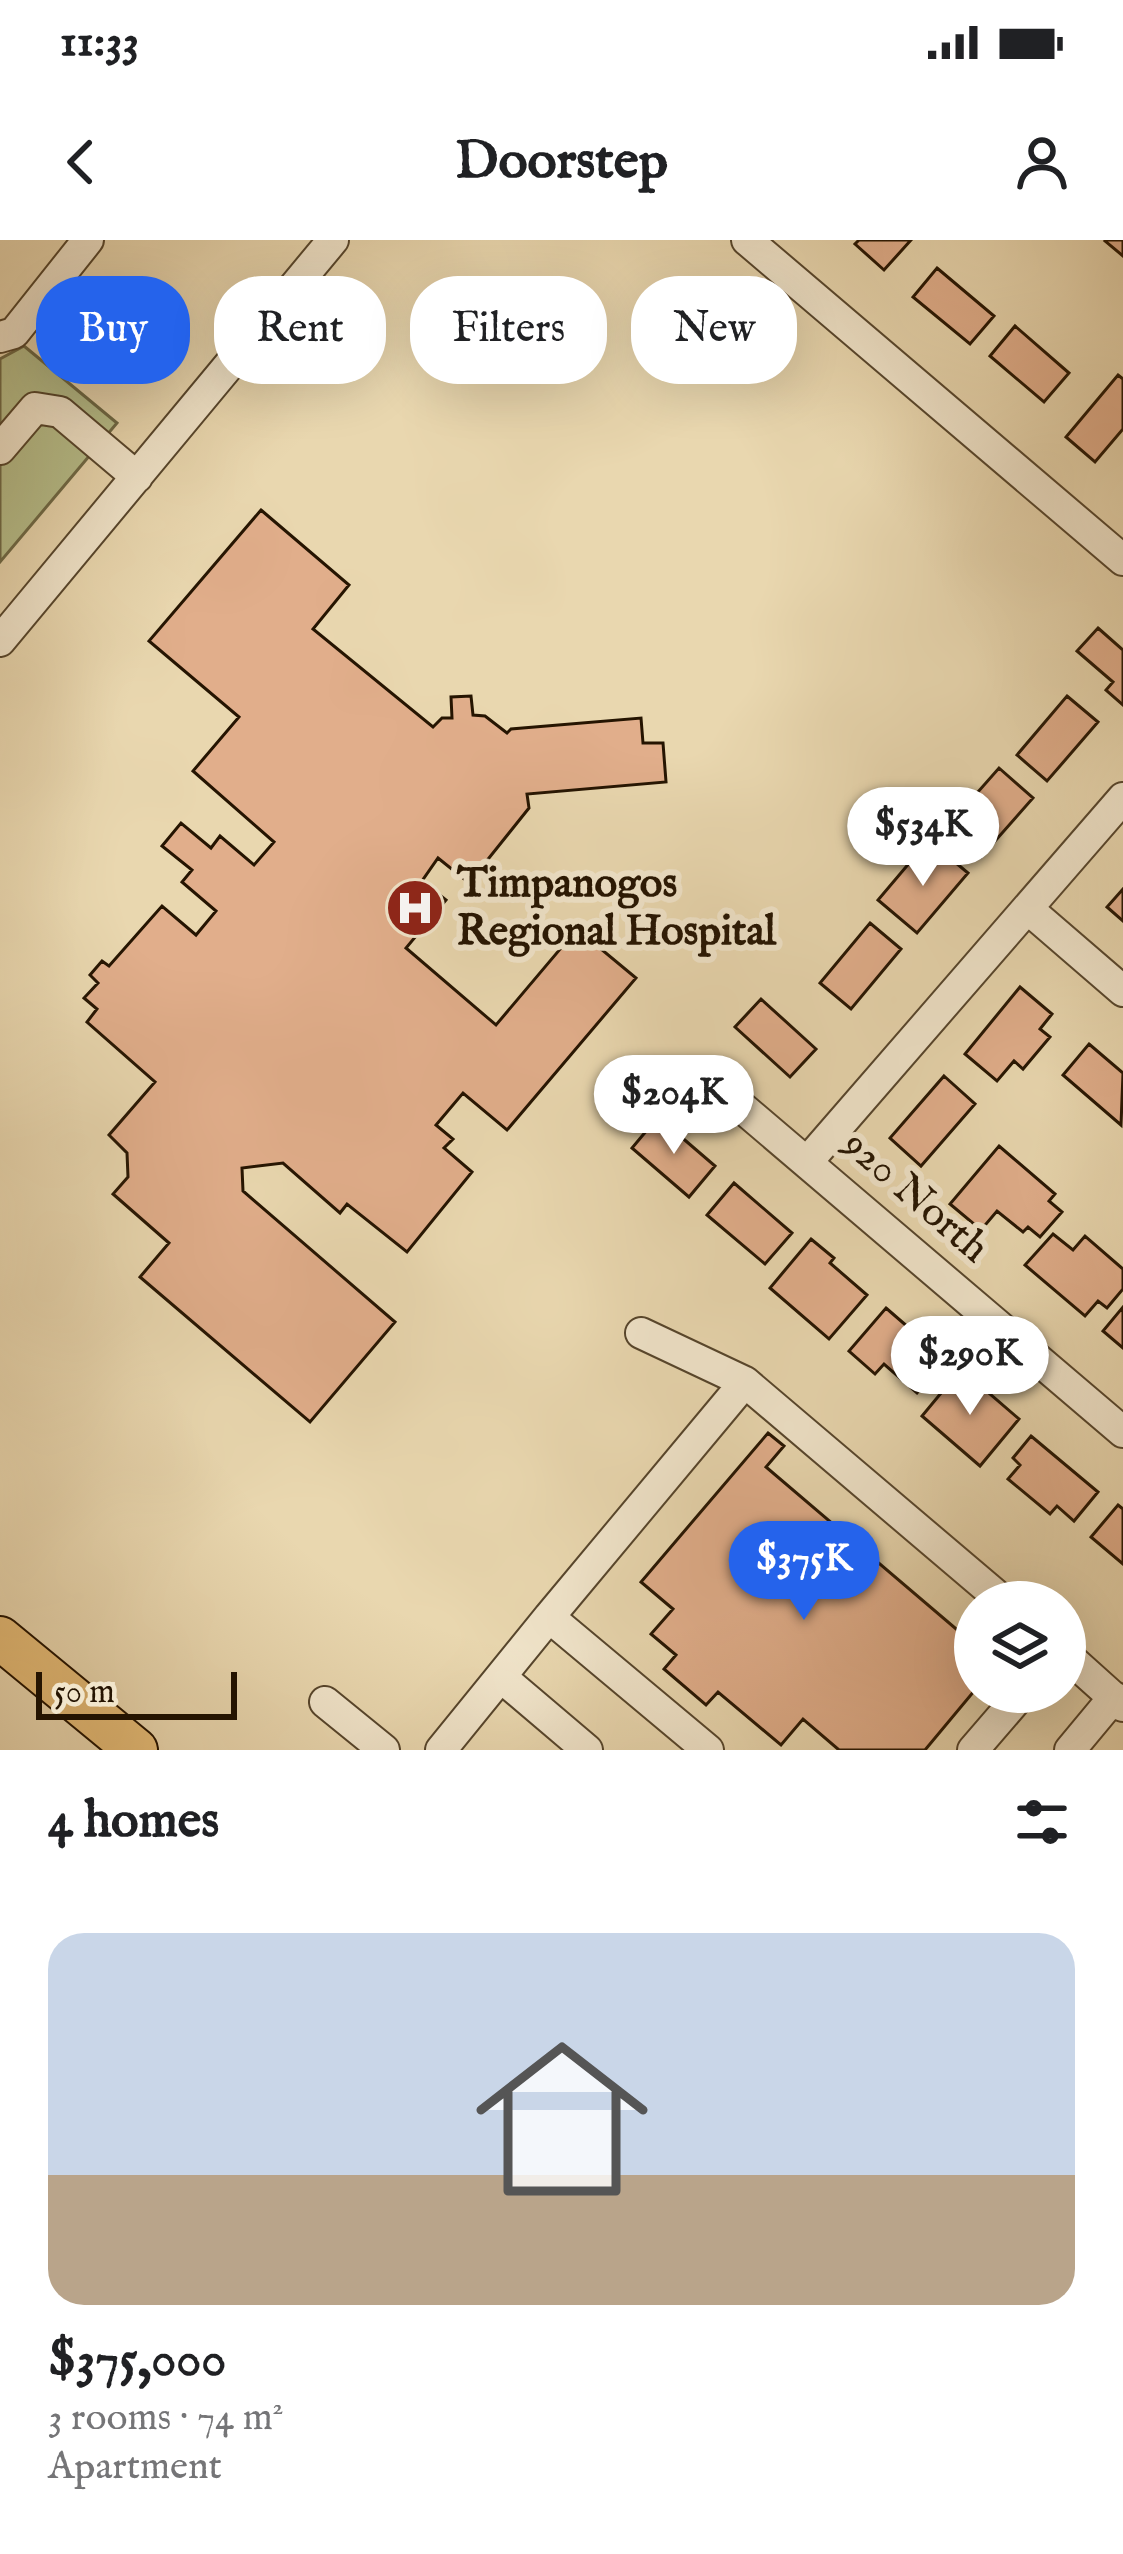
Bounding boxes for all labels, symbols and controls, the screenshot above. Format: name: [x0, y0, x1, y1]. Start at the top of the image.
text: 11:33: [60, 14, 139, 71]
text: Doorstep: [455, 128, 668, 197]
icon: back: [48, 129, 114, 195]
icon: person: [1009, 129, 1075, 195]
chip: Buy: [36, 276, 190, 384]
chip: Rent: [214, 276, 386, 384]
chip: Filters: [410, 276, 607, 384]
chip: New: [631, 276, 797, 384]
pin: $534K: [839, 787, 1007, 889]
text: $534K: [874, 801, 972, 850]
place label: Timpanogos Regional Hospital: [456, 858, 778, 959]
hospital icon: Timpanogos Regional Hospital: [384, 877, 446, 939]
pin: $204K: [590, 1055, 758, 1157]
text: $204K: [621, 1069, 727, 1118]
street label: 920 North: [830, 1118, 999, 1275]
pin: $290K: [886, 1316, 1054, 1418]
text: $290K: [918, 1330, 1022, 1379]
pin: $375K: [720, 1521, 888, 1623]
text: $375K: [756, 1535, 852, 1584]
map controls: [954, 1581, 1086, 1713]
button: layers: [954, 1581, 1086, 1713]
scale bar: [36, 1666, 237, 1719]
text: 50 m: [54, 1672, 115, 1714]
icon: filters: [1009, 1789, 1075, 1855]
text: 4 homes: [48, 1790, 219, 1855]
icon: home: [454, 2011, 670, 2227]
text: $375,000: [48, 2329, 226, 2394]
text: 3 rooms · 74 m²: [48, 2394, 284, 2443]
text: Apartment: [48, 2443, 222, 2492]

